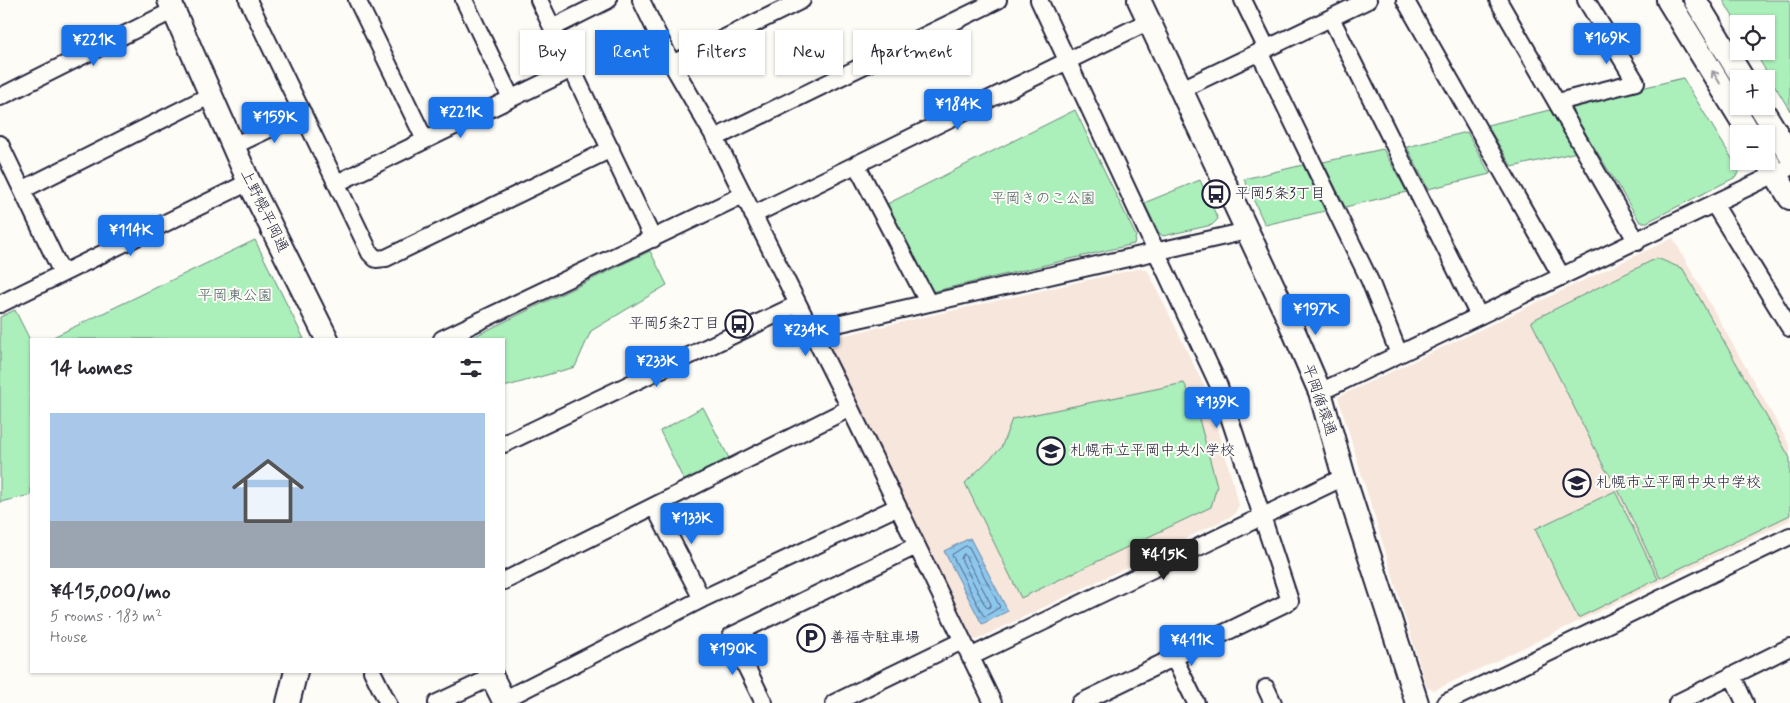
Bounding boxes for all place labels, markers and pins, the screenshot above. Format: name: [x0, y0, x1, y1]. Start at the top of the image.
pin: ¥169K: [1572, 22, 1642, 65]
pin: ¥221K: [59, 24, 129, 67]
pin: ¥184K: [923, 88, 993, 131]
pin: ¥221K: [426, 96, 496, 139]
pin: ¥159K: [240, 102, 310, 144]
bus stop icon: 平岡5条3丁目: [1201, 179, 1231, 209]
place label: 平岡5条3丁目: [1235, 184, 1326, 204]
pin: ¥114K: [96, 214, 166, 257]
pin: ¥197K: [1281, 294, 1351, 336]
bus stop icon: 平岡5条2丁目: [724, 309, 754, 339]
place label: 平岡5条2丁目: [629, 314, 720, 334]
pin: ¥234K: [771, 314, 841, 357]
pin: ¥233K: [622, 346, 692, 388]
pin: ¥139K: [1182, 386, 1252, 429]
school or university icon: 札幌市立平岡中央小学校: [1036, 436, 1066, 466]
place label: 札幌市立平岡中央小学校: [1070, 441, 1235, 461]
school or university icon: 札幌市立平岡中央中学校: [1562, 468, 1592, 498]
place label: 札幌市立平岡中央中学校: [1596, 473, 1761, 493]
pin: ¥133K: [657, 502, 727, 545]
pin: ¥415K: [1129, 538, 1199, 581]
parking icon: 善福寺駐車場: [796, 623, 826, 653]
pin: ¥411K: [1157, 624, 1227, 667]
place label: 善福寺駐車場: [830, 628, 920, 648]
pin: ¥190K: [698, 634, 768, 676]

